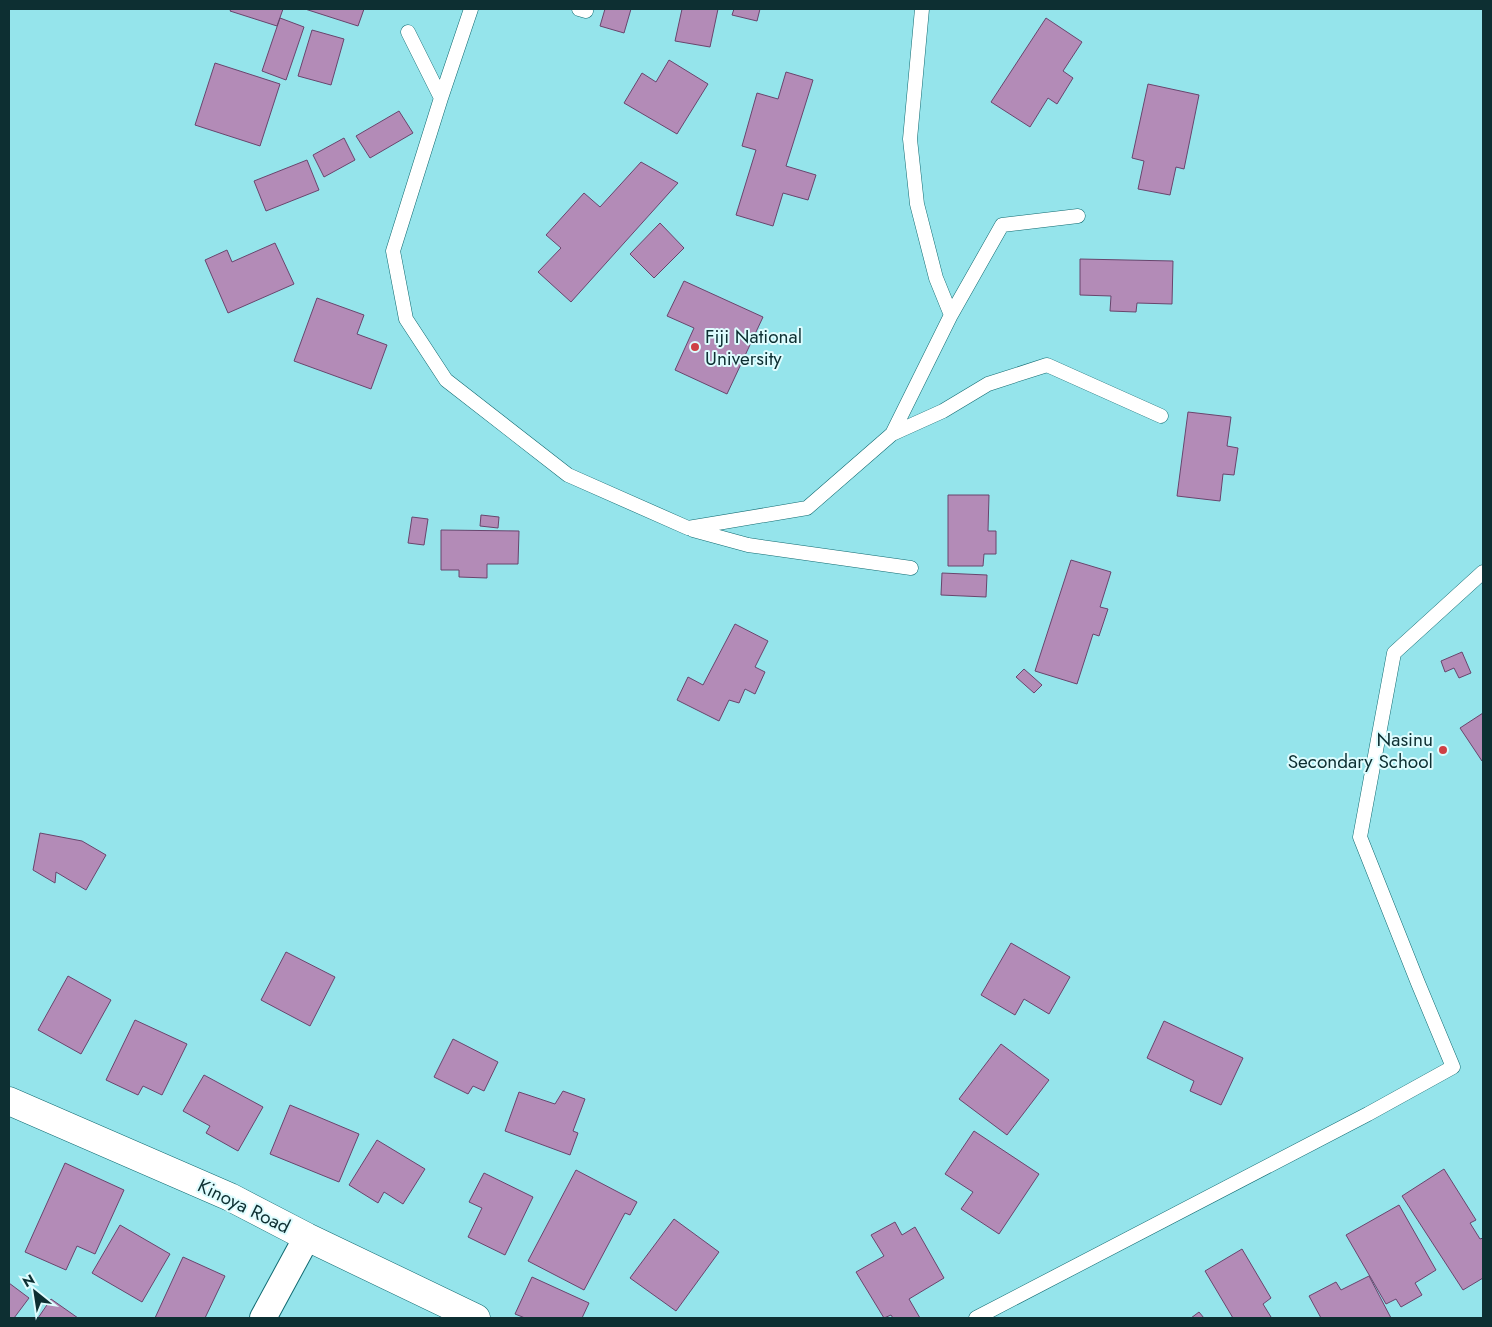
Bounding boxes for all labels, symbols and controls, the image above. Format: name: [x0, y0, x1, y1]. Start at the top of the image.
place label: Fiji National University: [705, 323, 802, 372]
marker: Fiji National University: [689, 341, 701, 353]
place label: Nasinu Secondary School: [1288, 726, 1433, 775]
marker: Nasinu Secondary School: [1437, 744, 1449, 756]
street label: Kinoya Road: [193, 1172, 295, 1240]
north arrow: [10, 1267, 60, 1317]
text: N: [19, 1269, 38, 1292]

